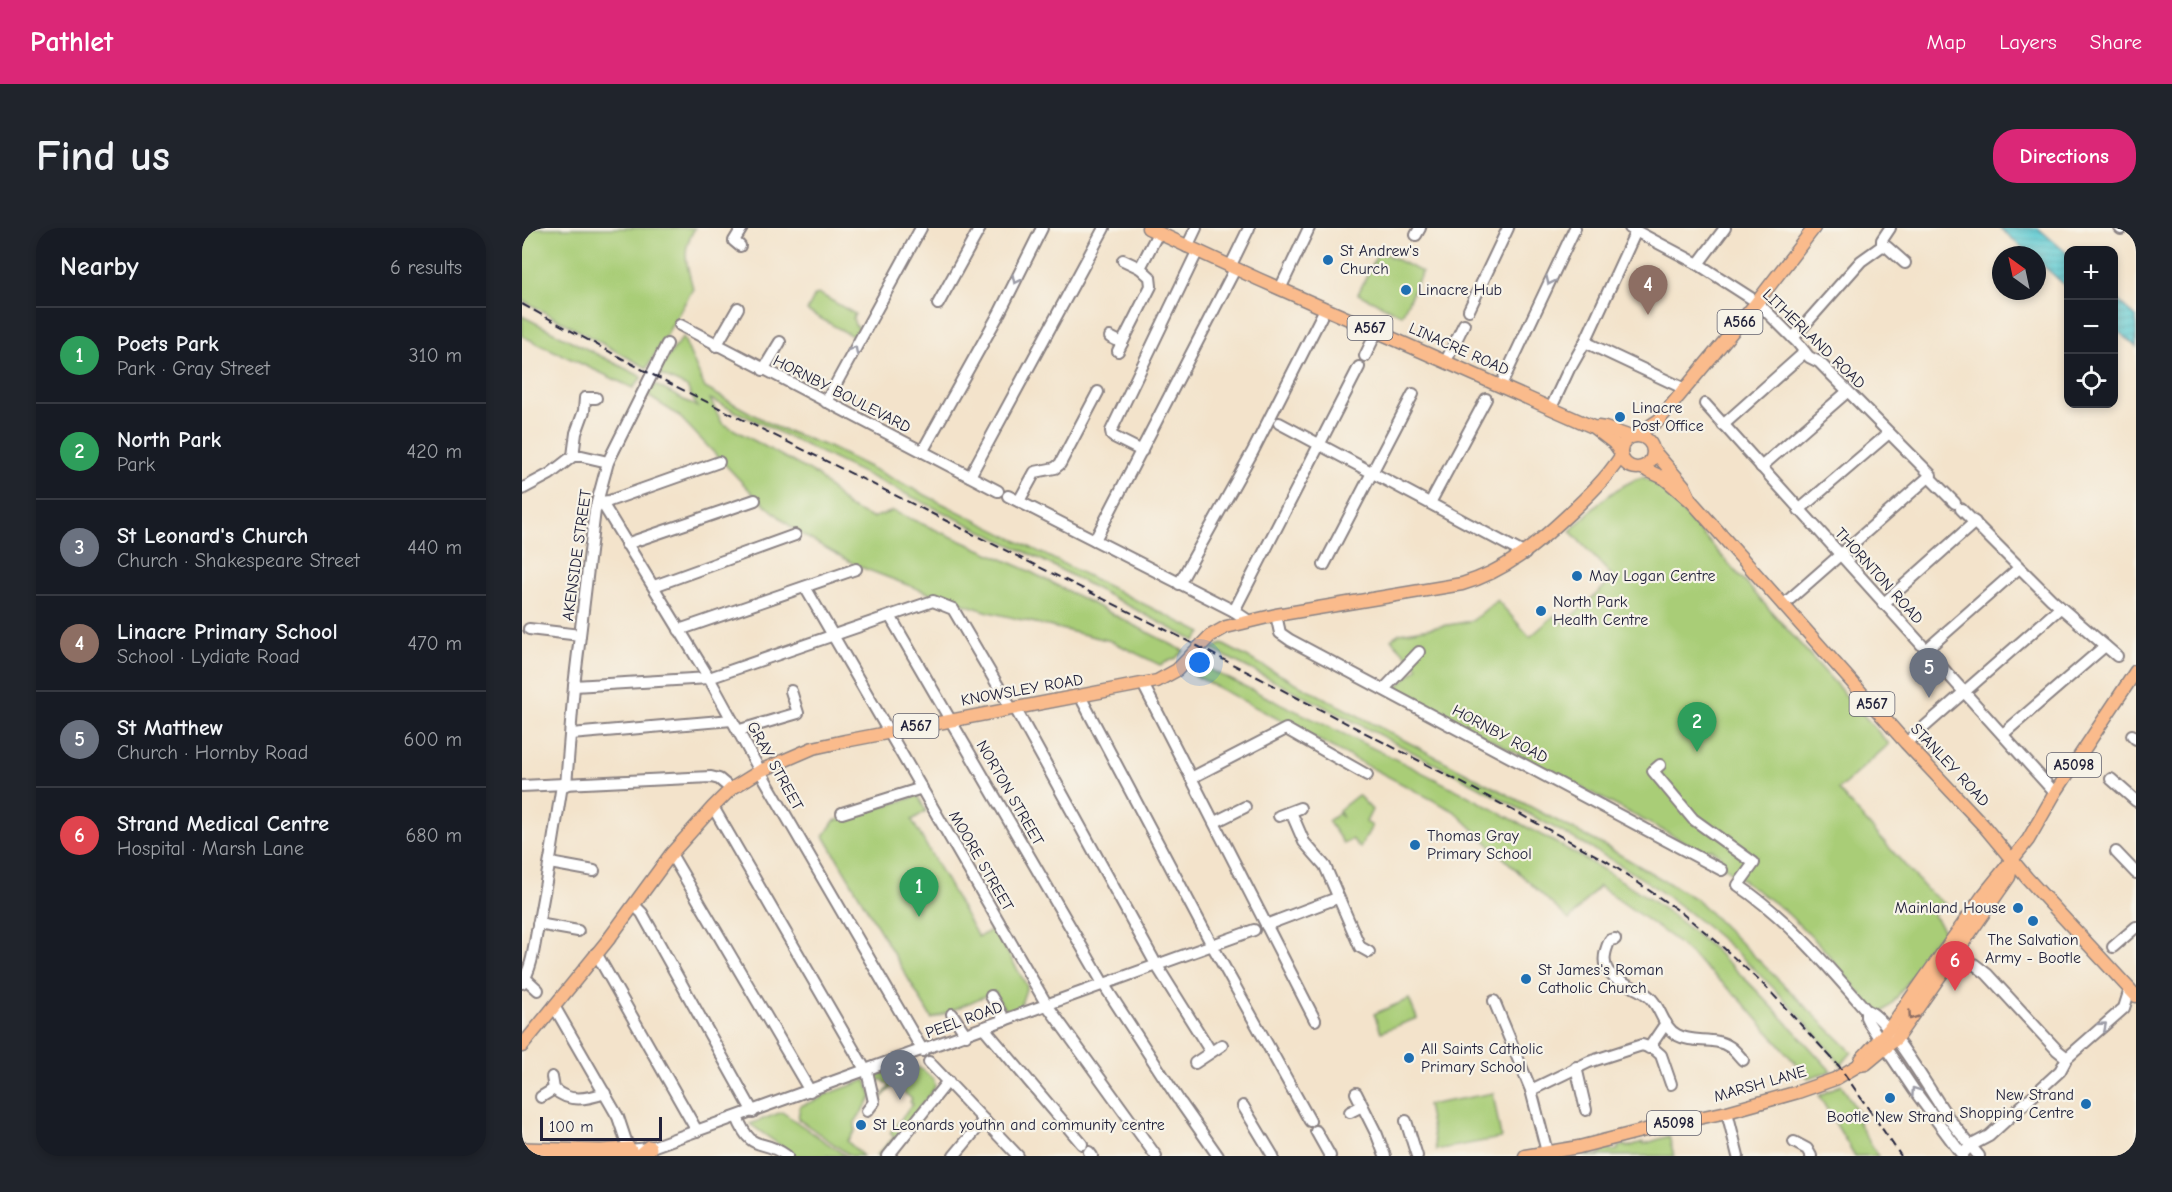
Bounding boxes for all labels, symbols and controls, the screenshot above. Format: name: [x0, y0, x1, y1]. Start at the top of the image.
text: Pathlet: [30, 26, 113, 58]
text: Map: [1927, 30, 1966, 54]
text: Layers: [1999, 30, 2057, 54]
text: Share: [2090, 30, 2142, 54]
button: Directions: [1993, 129, 2136, 183]
text: Find us: [36, 132, 170, 181]
place label: St Andrew's Church: [1340, 242, 1419, 278]
north arrow: [1992, 246, 2046, 300]
map controls: [2064, 246, 2118, 408]
button: +: [2064, 246, 2118, 300]
text: Nearby: [60, 252, 139, 282]
marker: St Andrew's Church: [1321, 253, 1335, 267]
text: 6 results: [390, 256, 462, 279]
pin: 4: [1628, 266, 1668, 315]
one-way arrow: [1012, 274, 1023, 285]
one-way arrow: [1545, 274, 1557, 285]
place label: Linacre Hub: [1418, 281, 1502, 299]
marker: Linacre Hub: [1399, 283, 1413, 297]
street label: LITHERLAND ROAD: [1759, 285, 1869, 393]
button: −: [2064, 300, 2118, 354]
road number: A566: [1718, 310, 1762, 334]
road number: A567: [1348, 316, 1392, 340]
street label: LINACRE ROAD: [1406, 319, 1512, 379]
text: Poets Park: [117, 331, 219, 357]
text: 1: [76, 344, 83, 367]
text: 310 m: [409, 344, 462, 367]
one-way arrow: [847, 346, 858, 357]
street label: HORNBY BOULEVARD: [770, 351, 914, 437]
button: locate: [2064, 354, 2118, 408]
text: Park · Gray Street: [117, 357, 270, 380]
place label: Linacre Post Office: [1632, 399, 1704, 435]
marker: Linacre Post Office: [1613, 410, 1627, 424]
text: North Park: [117, 427, 221, 453]
text: 2: [75, 440, 84, 463]
text: 420 m: [406, 440, 462, 463]
text: Park: [117, 453, 155, 476]
street label: AKENSIDE STREET: [559, 487, 595, 622]
text: St Leonard's Church: [117, 523, 308, 549]
street label: THORNTON ROAD: [1831, 524, 1927, 628]
text: 3: [75, 536, 84, 559]
text: 440 m: [407, 536, 462, 559]
text: Church · Shakespeare Street: [117, 549, 360, 572]
place label: May Logan Centre: [1589, 567, 1716, 585]
marker: May Logan Centre: [1570, 569, 1584, 583]
place label: North Park Health Centre: [1553, 593, 1648, 629]
marker: North Park Health Centre: [1534, 604, 1548, 618]
text: Linacre Primary School: [117, 619, 338, 645]
text: 4: [75, 632, 84, 655]
text: 470 m: [407, 632, 462, 655]
text: School · Lydiate Road: [117, 645, 300, 668]
your location: [1185, 648, 1214, 677]
pin: 5: [1910, 648, 1948, 698]
street label: KNOWSLEY ROAD: [959, 670, 1085, 710]
road number: A567: [1850, 692, 1894, 716]
street label: HORNBY ROAD: [1449, 701, 1551, 767]
pin: 2: [1678, 702, 1716, 752]
road number: A567: [894, 714, 938, 738]
text: St Matthew: [117, 715, 223, 741]
street label: GRAY STREET: [743, 719, 807, 814]
street label: STANLEY ROAD: [1907, 720, 1993, 810]
text: 5: [74, 728, 85, 751]
text: 600 m: [404, 728, 462, 751]
street label: NORTON STREET: [973, 737, 1048, 849]
text: Church · Hornby Road: [117, 741, 308, 764]
road number: A5098: [2047, 753, 2101, 777]
street label: MOORE STREET: [945, 808, 1017, 915]
text: Strand Medical Centre: [117, 811, 329, 837]
text: 6: [74, 824, 85, 847]
text: 680 m: [405, 824, 462, 847]
place label: Thomas Gray Primary School: [1427, 827, 1532, 863]
text: Hospital · Marsh Lane: [117, 837, 304, 860]
marker: Thomas Gray Primary School: [1408, 838, 1422, 852]
pin: 1: [900, 868, 938, 917]
place label: Mainland House: [1895, 899, 2006, 917]
marker: Mainland House: [2011, 901, 2025, 915]
marker: The Salvation Army - Bootle: [2026, 914, 2040, 928]
place label: The Salvation Army - Bootle: [1985, 931, 2081, 967]
pin: 6: [1936, 942, 1974, 991]
place label: St James's Roman Catholic Church: [1538, 961, 1664, 997]
marker: St James's Roman Catholic Church: [1519, 972, 1533, 986]
street label: PEEL ROAD: [923, 998, 1005, 1042]
one-way arrow: [1908, 1010, 1919, 1021]
one-way arrow: [2096, 1023, 2107, 1034]
place label: All Saints Catholic Primary School: [1421, 1040, 1544, 1076]
pin: 3: [880, 1050, 920, 1100]
marker: All Saints Catholic Primary School: [1402, 1051, 1416, 1065]
street label: MARSH LANE: [1712, 1062, 1809, 1106]
place label: New Strand Shopping Centre: [1960, 1086, 2074, 1122]
one-way arrow: [1911, 1087, 1922, 1098]
marker: Bootle New Strand: [1883, 1091, 1897, 1105]
marker: New Strand Shopping Centre: [2079, 1097, 2093, 1111]
place label: Bootle New Strand: [1827, 1108, 1953, 1126]
road number: A5098: [1647, 1111, 1701, 1135]
scale bar: [540, 1114, 662, 1142]
place label: St Leonards youthn and community centre: [873, 1116, 1165, 1134]
text: 100 m: [549, 1118, 593, 1136]
marker: St Leonards youthn and community centre: [854, 1118, 868, 1132]

